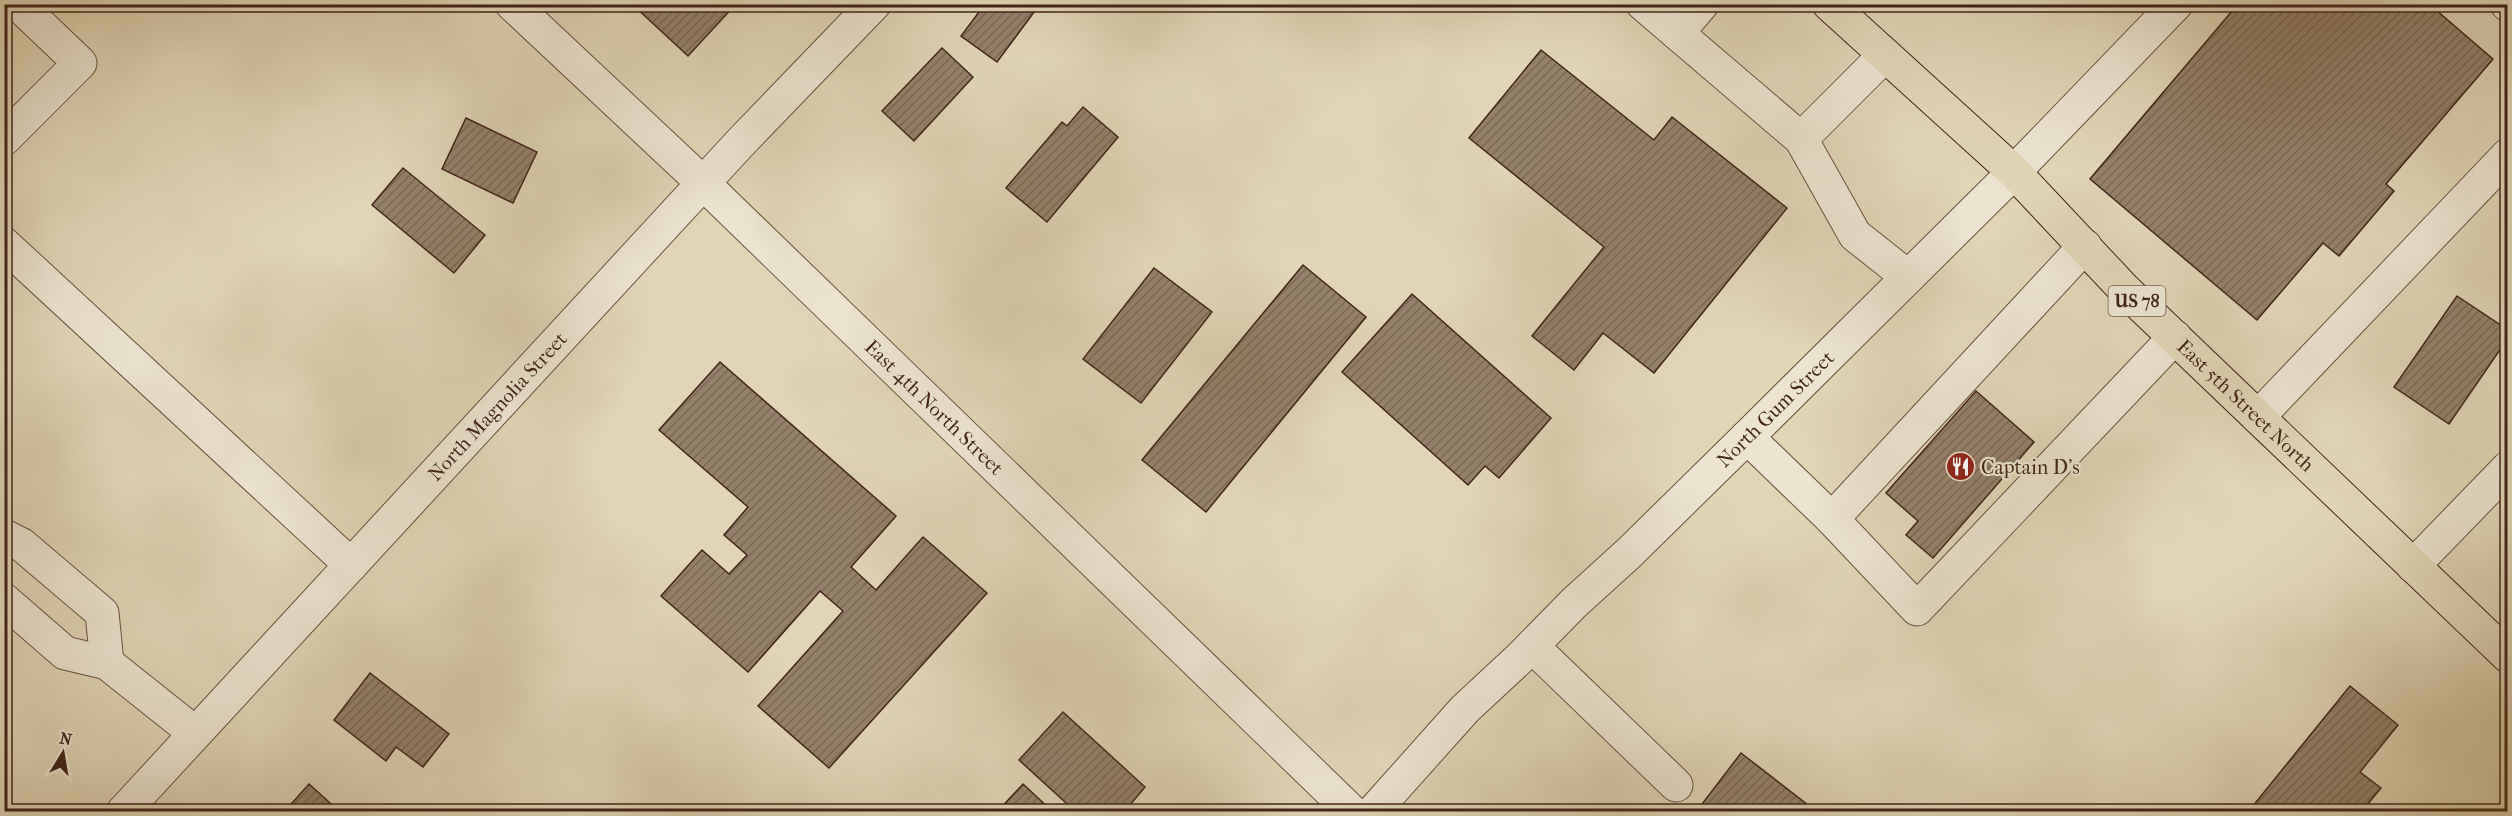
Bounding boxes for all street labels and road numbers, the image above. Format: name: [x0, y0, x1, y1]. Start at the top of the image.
road number: US 78: [2108, 286, 2166, 316]
street label: North Magnolia Street: [423, 327, 571, 485]
street label: East 4th North Street: [860, 335, 1008, 479]
street label: East 5th Street North: [2173, 335, 2320, 477]
street label: North Gum Street: [1712, 346, 1839, 472]

